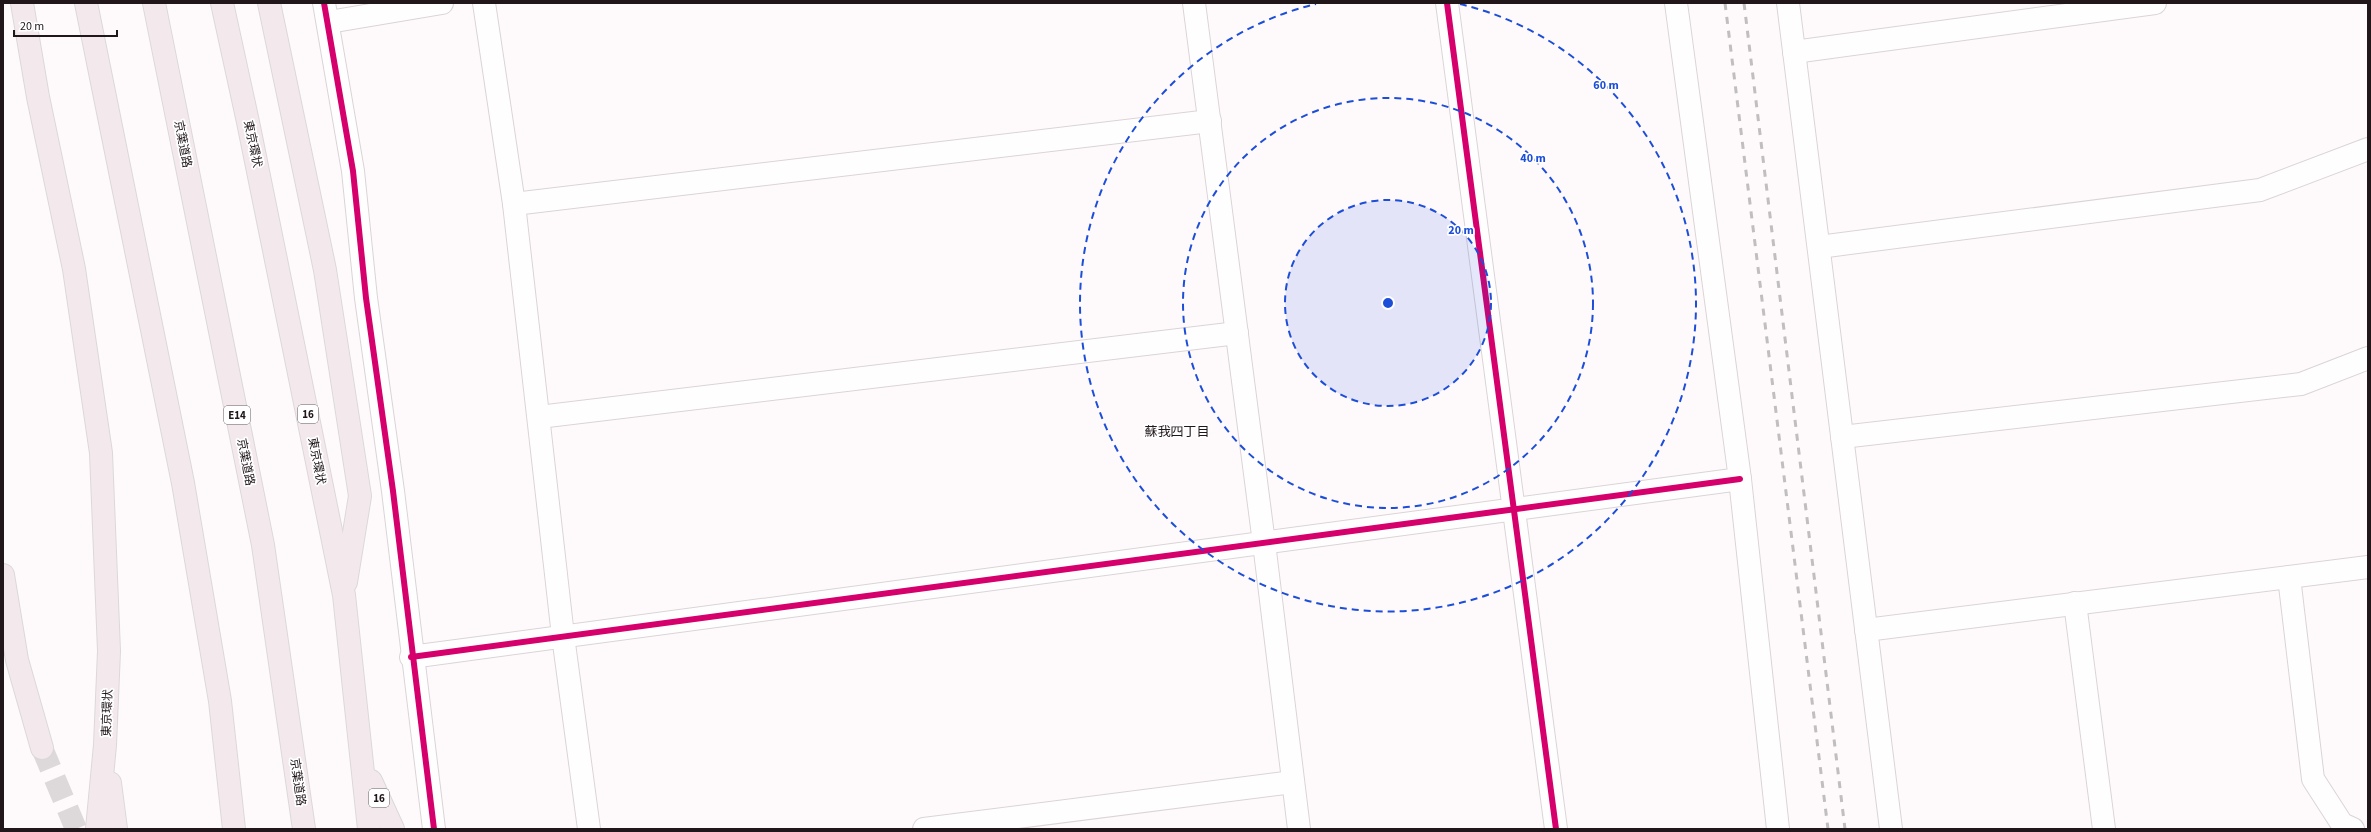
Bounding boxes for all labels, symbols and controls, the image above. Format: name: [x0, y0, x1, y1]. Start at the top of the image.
scale bar: [14, 12, 117, 38]
text: 20 m: [20, 18, 44, 35]
text: 60 m: [1593, 77, 1619, 94]
street label: 京葉道路: [170, 119, 195, 169]
street label: 東京環状: [239, 119, 266, 169]
text: 40 m: [1520, 150, 1546, 167]
text: 20 m: [1448, 222, 1474, 239]
centre of rings: [1381, 296, 1395, 310]
road number: 16: [298, 405, 318, 423]
road number: E14: [224, 406, 250, 424]
district label: 蘇我四丁目: [1144, 423, 1210, 441]
street label: 東京環状: [304, 436, 329, 486]
street label: 京葉道路: [233, 437, 258, 487]
street label: 東京環状: [98, 689, 117, 737]
street label: 京葉道路: [286, 757, 309, 807]
road number: 16: [369, 789, 389, 807]

